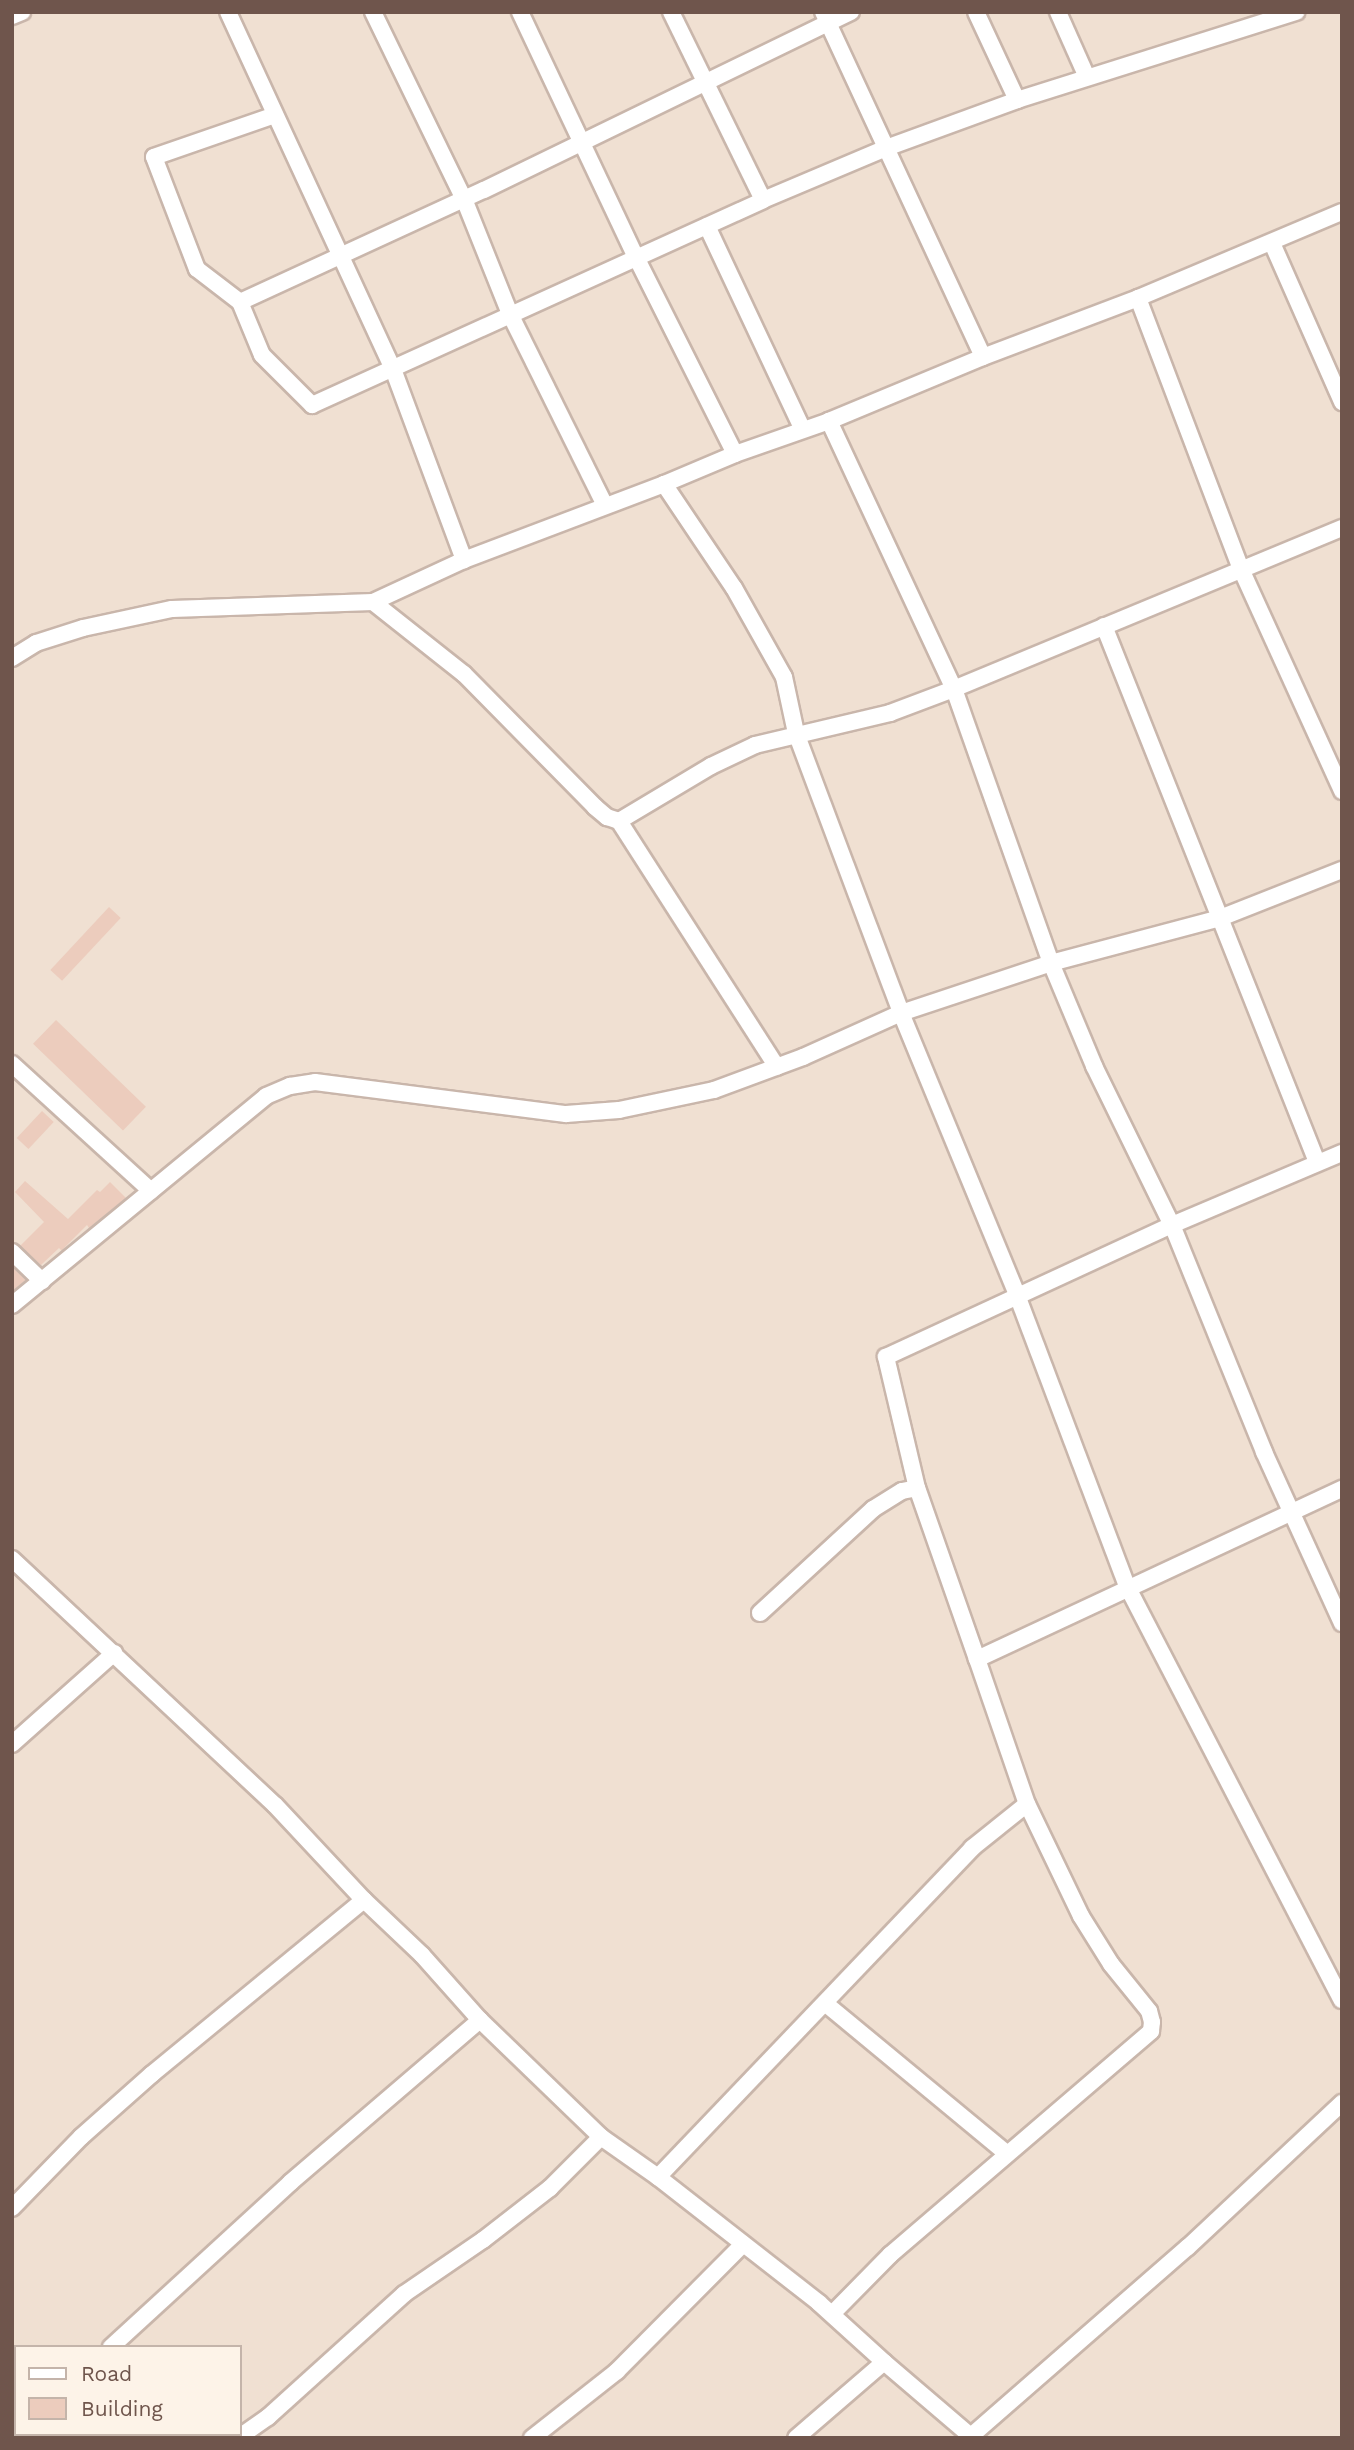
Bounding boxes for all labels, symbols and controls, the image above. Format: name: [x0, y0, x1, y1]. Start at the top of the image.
legend: [14, 2345, 242, 2436]
text: Road: [81, 2361, 132, 2386]
text: Building: [81, 2396, 163, 2421]

